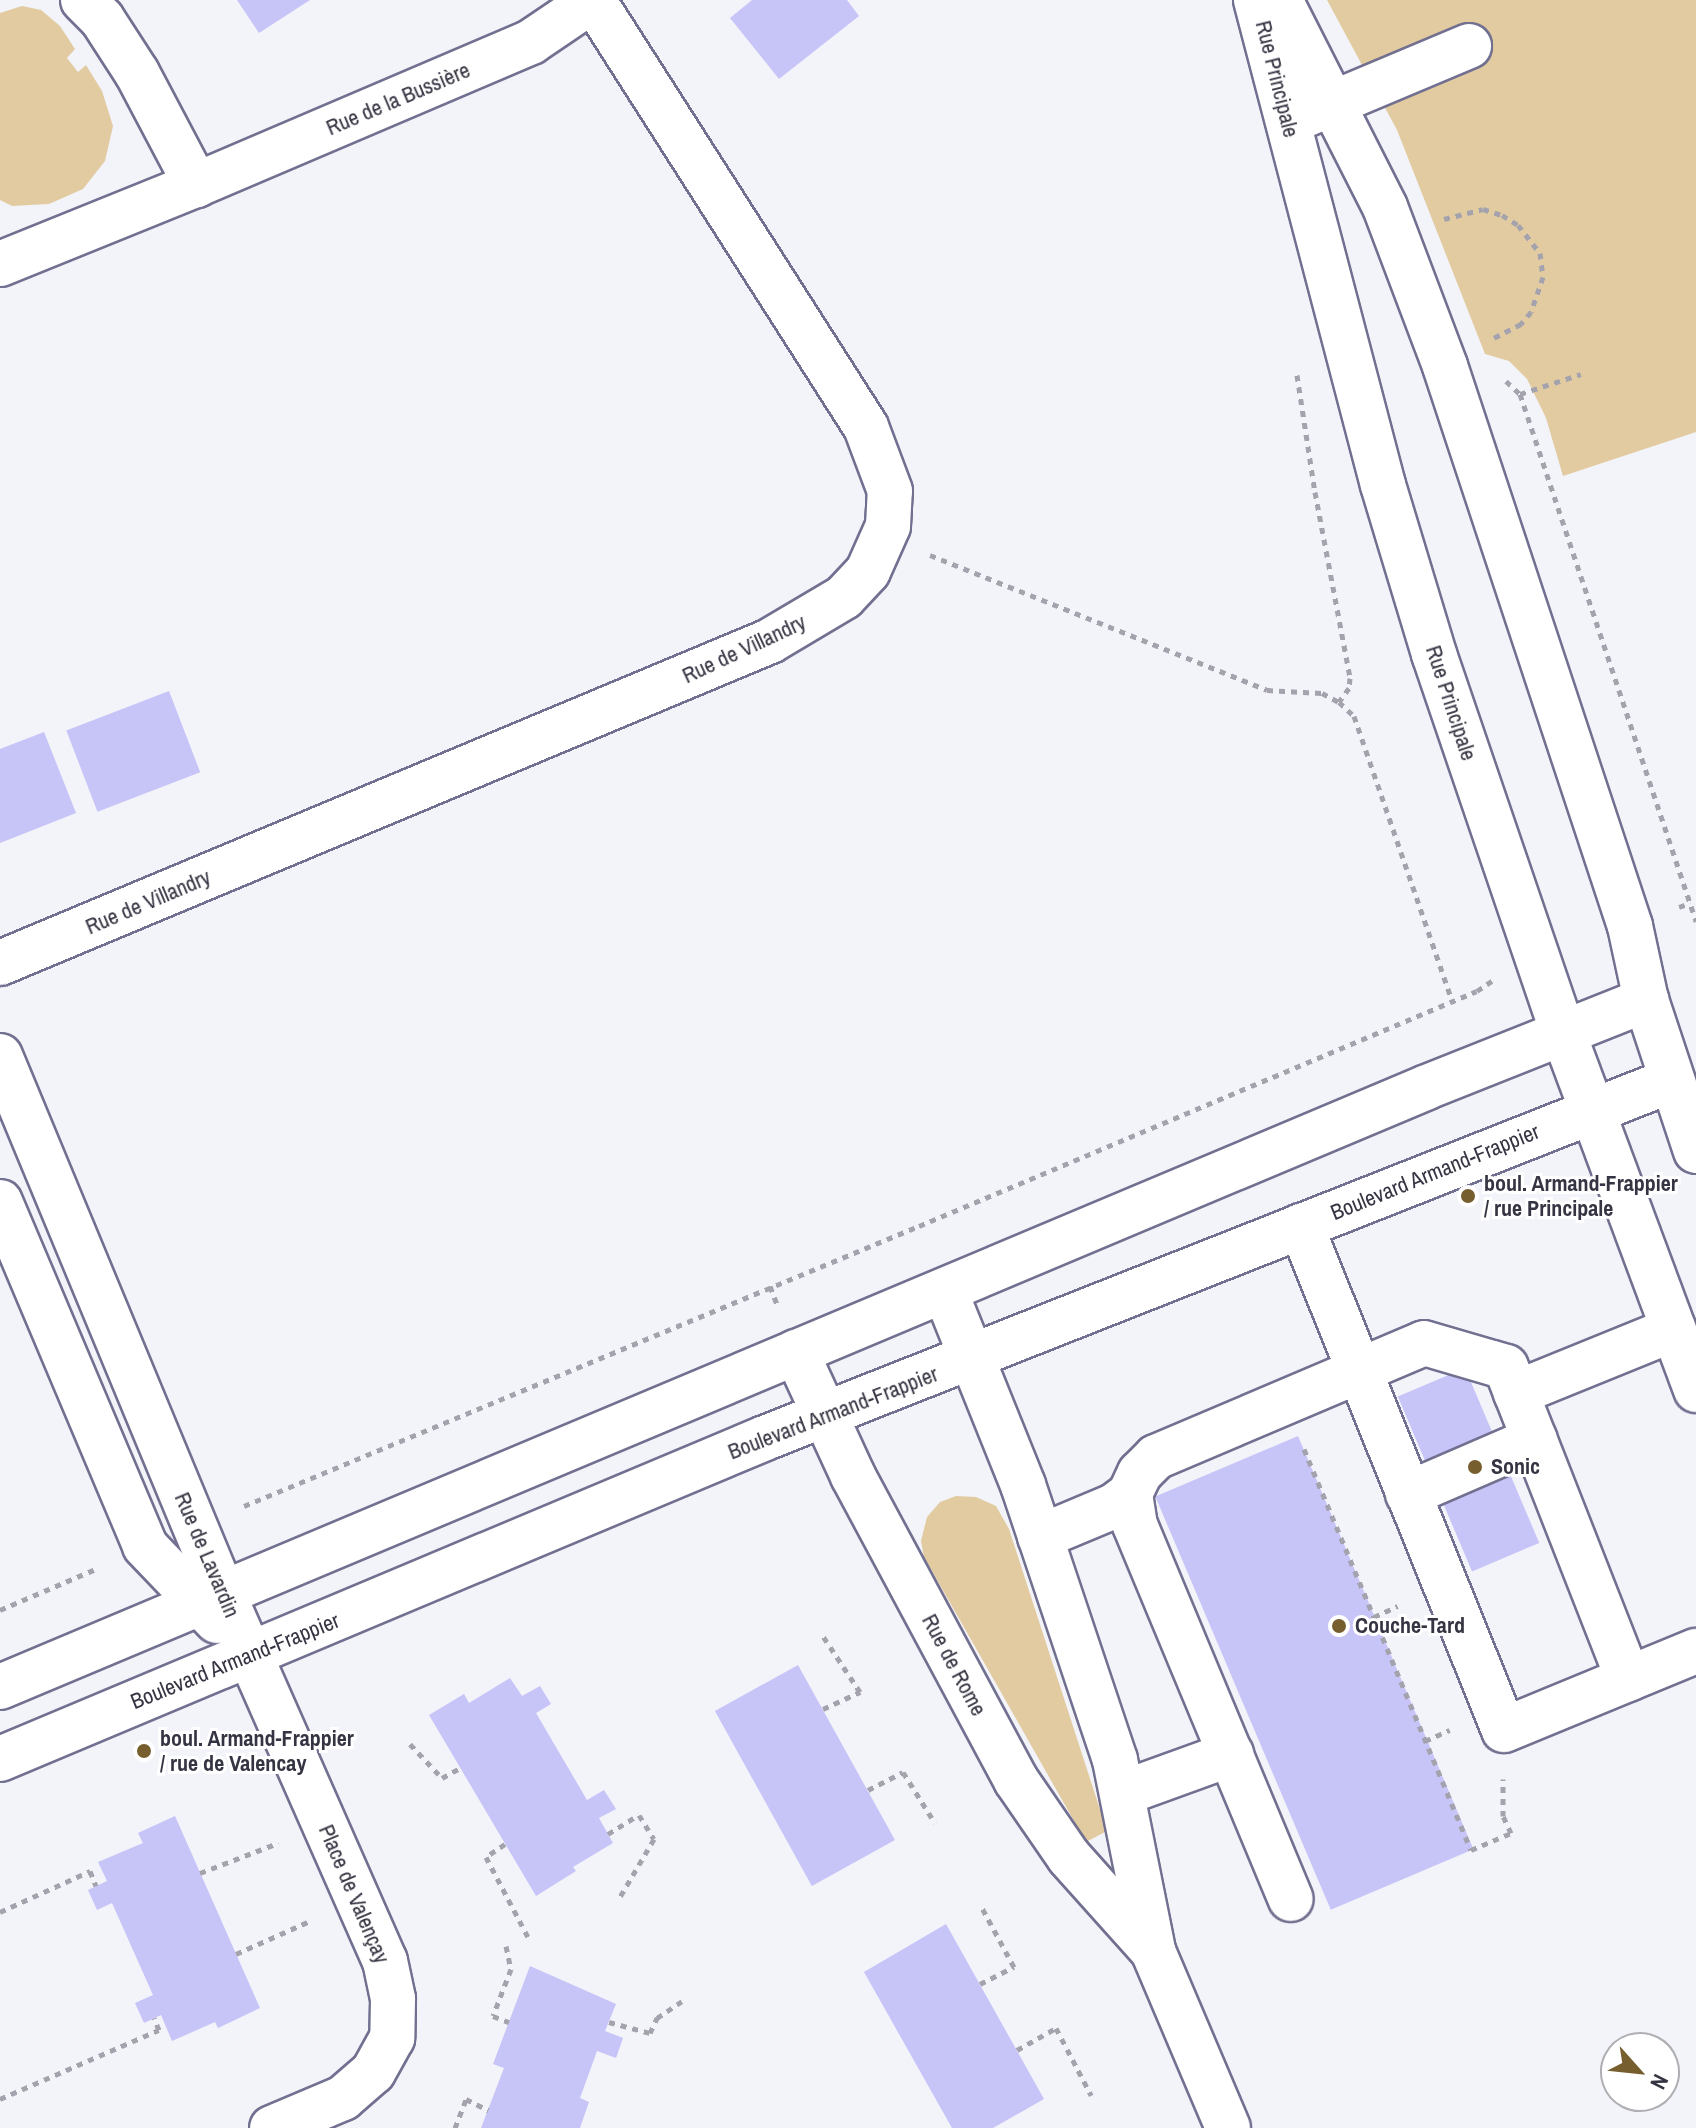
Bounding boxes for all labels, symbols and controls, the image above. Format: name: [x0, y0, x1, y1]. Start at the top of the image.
street label: Rue Principale: [1250, 18, 1304, 140]
street label: Rue de la Bussière: [322, 57, 474, 141]
street label: Rue de Villandry: [678, 609, 810, 689]
street label: Rue Principale: [1420, 642, 1482, 764]
street label: Rue de Villandry: [82, 864, 214, 940]
street label: Boulevard Armand-Frappier: [1326, 1118, 1544, 1226]
place label: boul. Armand-Frappier / rue Principale: [1484, 1170, 1678, 1222]
marker: boul. Armand-Frappier / rue Principale: [1459, 1187, 1477, 1205]
street label: Boulevard Armand-Frappier: [724, 1361, 942, 1465]
place label: Sonic: [1491, 1454, 1540, 1480]
marker: Sonic: [1466, 1458, 1484, 1476]
street label: Rue de Lavardin: [169, 1488, 245, 1622]
street label: Boulevard Armand-Frappier: [126, 1607, 344, 1715]
street label: Rue de Rome: [916, 1610, 992, 1720]
place label: Couche-Tard: [1355, 1613, 1465, 1639]
marker: Couche-Tard: [1330, 1617, 1348, 1635]
place label: boul. Armand-Frappier / rue de Valencay: [160, 1725, 354, 1776]
marker: boul. Armand-Frappier / rue de Valencay: [135, 1742, 153, 1760]
street label: Place de Valençay: [313, 1821, 395, 1967]
north arrow: [1600, 2032, 1680, 2112]
text: N: [1643, 2069, 1676, 2095]

